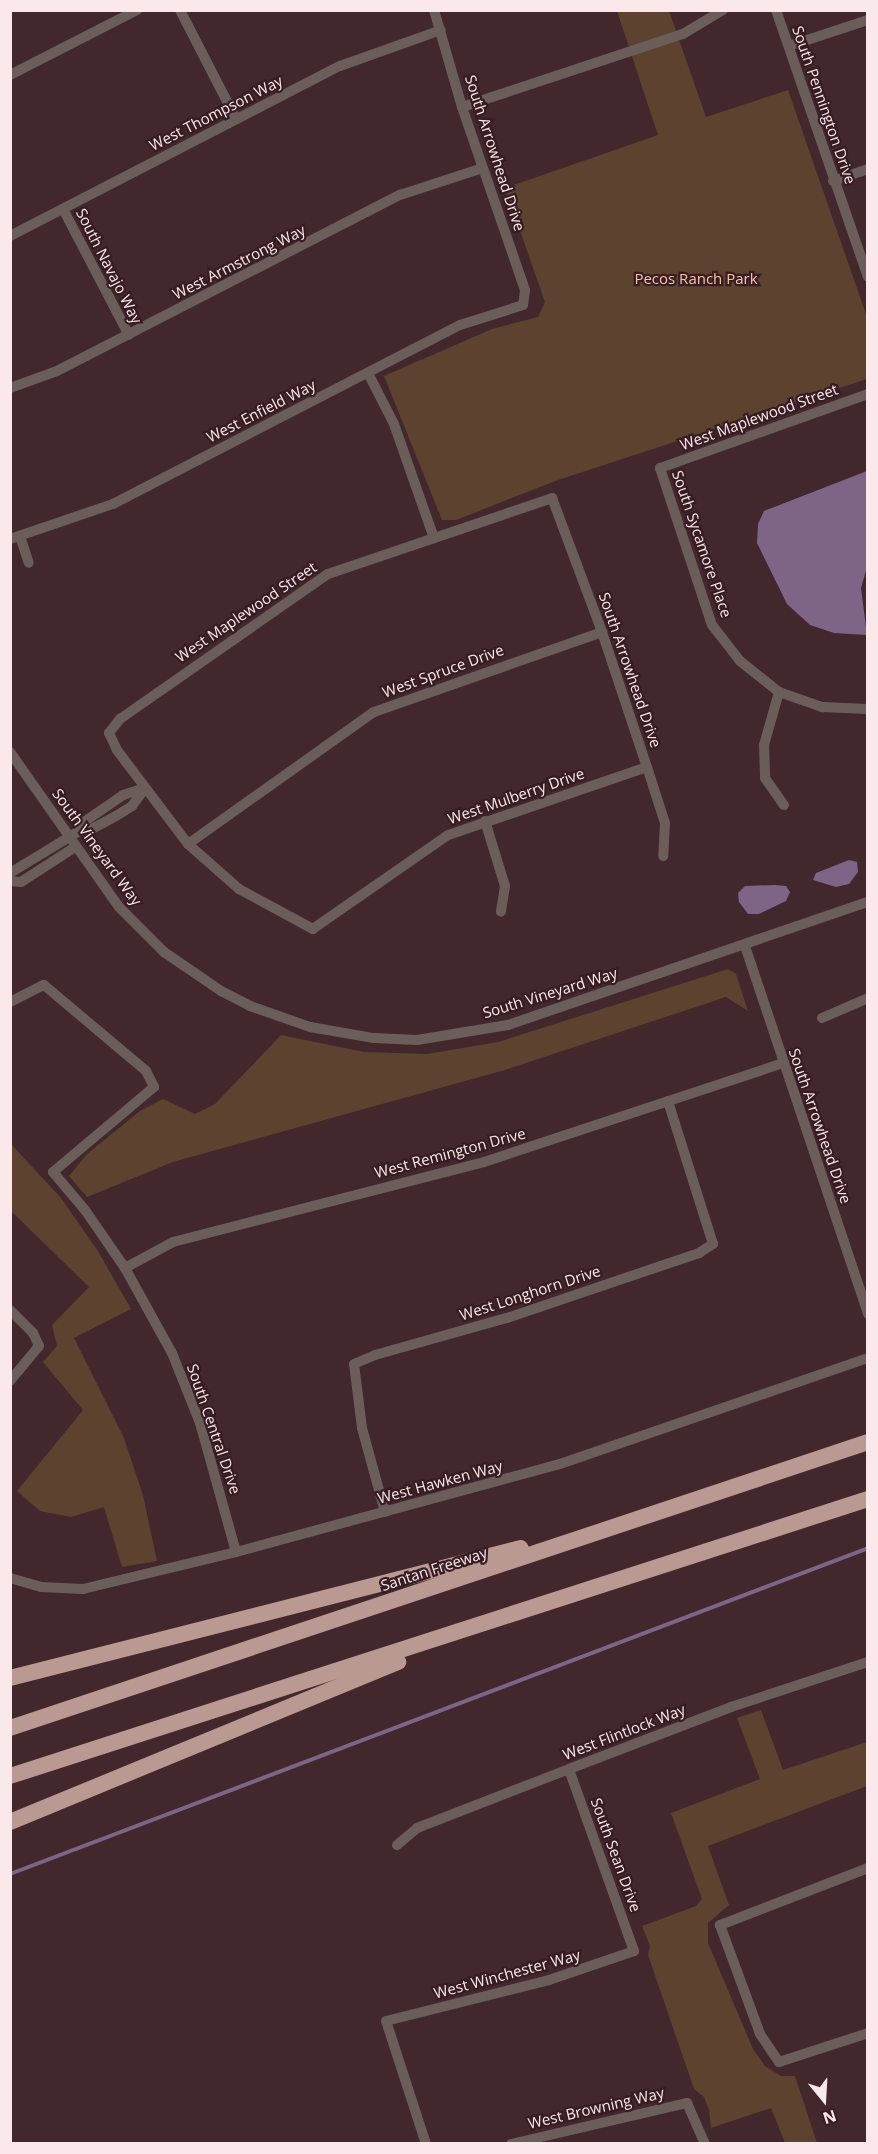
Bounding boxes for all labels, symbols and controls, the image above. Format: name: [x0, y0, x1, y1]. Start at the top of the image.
street label: South Pennington Drive: [788, 24, 860, 186]
street label: West Thompson Way: [146, 72, 286, 154]
street label: South Arrowhead Drive: [461, 73, 529, 233]
street label: South Navajo Way: [72, 205, 146, 327]
street label: West Armstrong Way: [170, 221, 308, 303]
park label: Pecos Ranch Park: [634, 270, 758, 288]
street label: West Enfield Way: [203, 376, 319, 446]
street label: West Maplewood Street: [678, 380, 840, 454]
street label: South Sycamore Place: [668, 468, 736, 620]
street label: West Maplewood Street: [172, 558, 320, 666]
street label: South Arrowhead Drive: [595, 590, 665, 750]
street label: West Spruce Drive: [380, 641, 506, 701]
street label: West Mulberry Drive: [445, 764, 587, 828]
street label: South Vineyard Way: [49, 785, 145, 909]
street label: South Vineyard Way: [480, 964, 620, 1022]
street label: South Arrowhead Drive: [785, 1046, 855, 1206]
street label: West Remington Drive: [373, 1124, 527, 1182]
street label: West Longhorn Drive: [457, 1262, 603, 1324]
street label: South Central Drive: [183, 1362, 245, 1496]
street label: West Hawken Way: [375, 1457, 505, 1507]
street label: Santan Freeway: [379, 1543, 489, 1595]
street label: West Flintlock Way: [560, 1700, 688, 1764]
street label: South Sean Drive: [587, 1796, 645, 1914]
street label: West Winchester Way: [432, 1946, 582, 2002]
north arrow: [794, 2070, 854, 2130]
street label: West Browning Way: [526, 2084, 666, 2132]
text: N: [820, 2105, 839, 2130]

